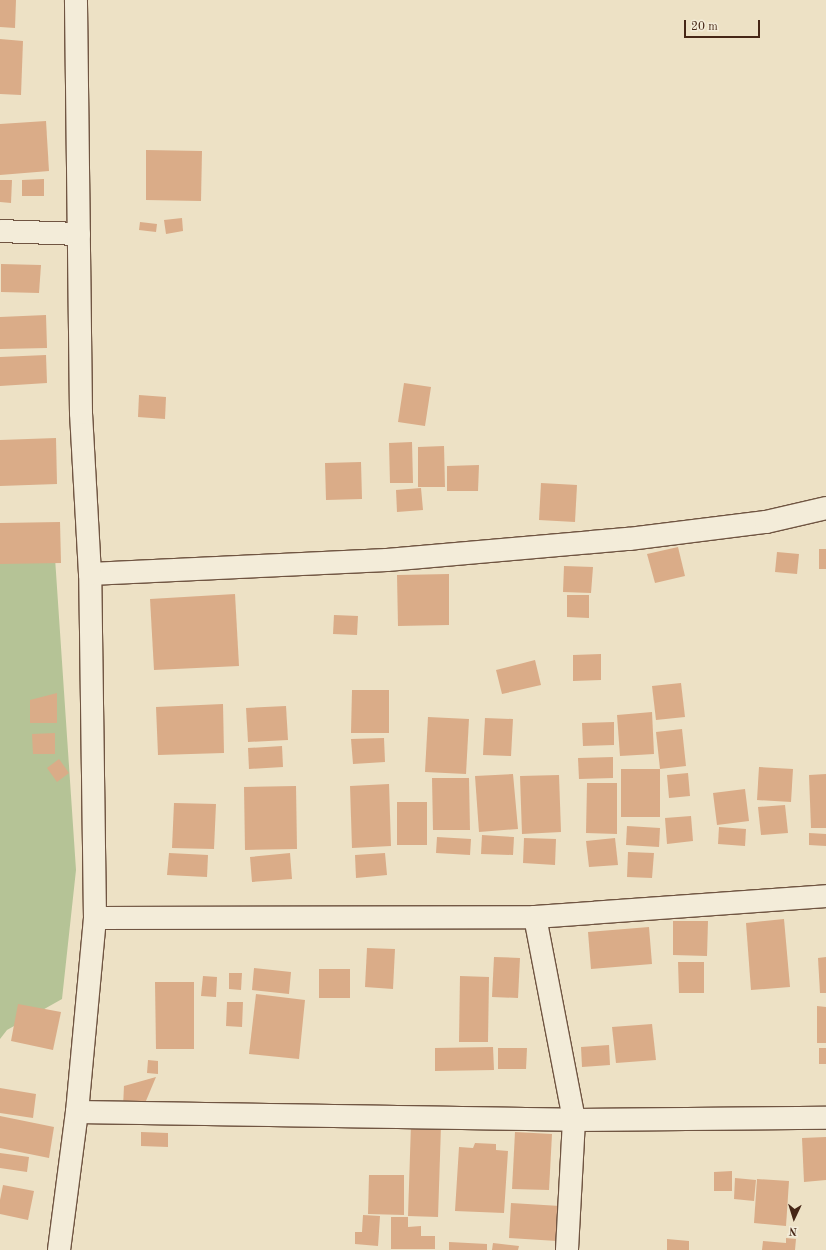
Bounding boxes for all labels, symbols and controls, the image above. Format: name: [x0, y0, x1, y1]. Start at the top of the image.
scale bar: [686, 12, 762, 38]
text: 20 m: [691, 21, 718, 33]
north arrow: [774, 1198, 814, 1238]
text: N: [789, 1225, 798, 1236]

